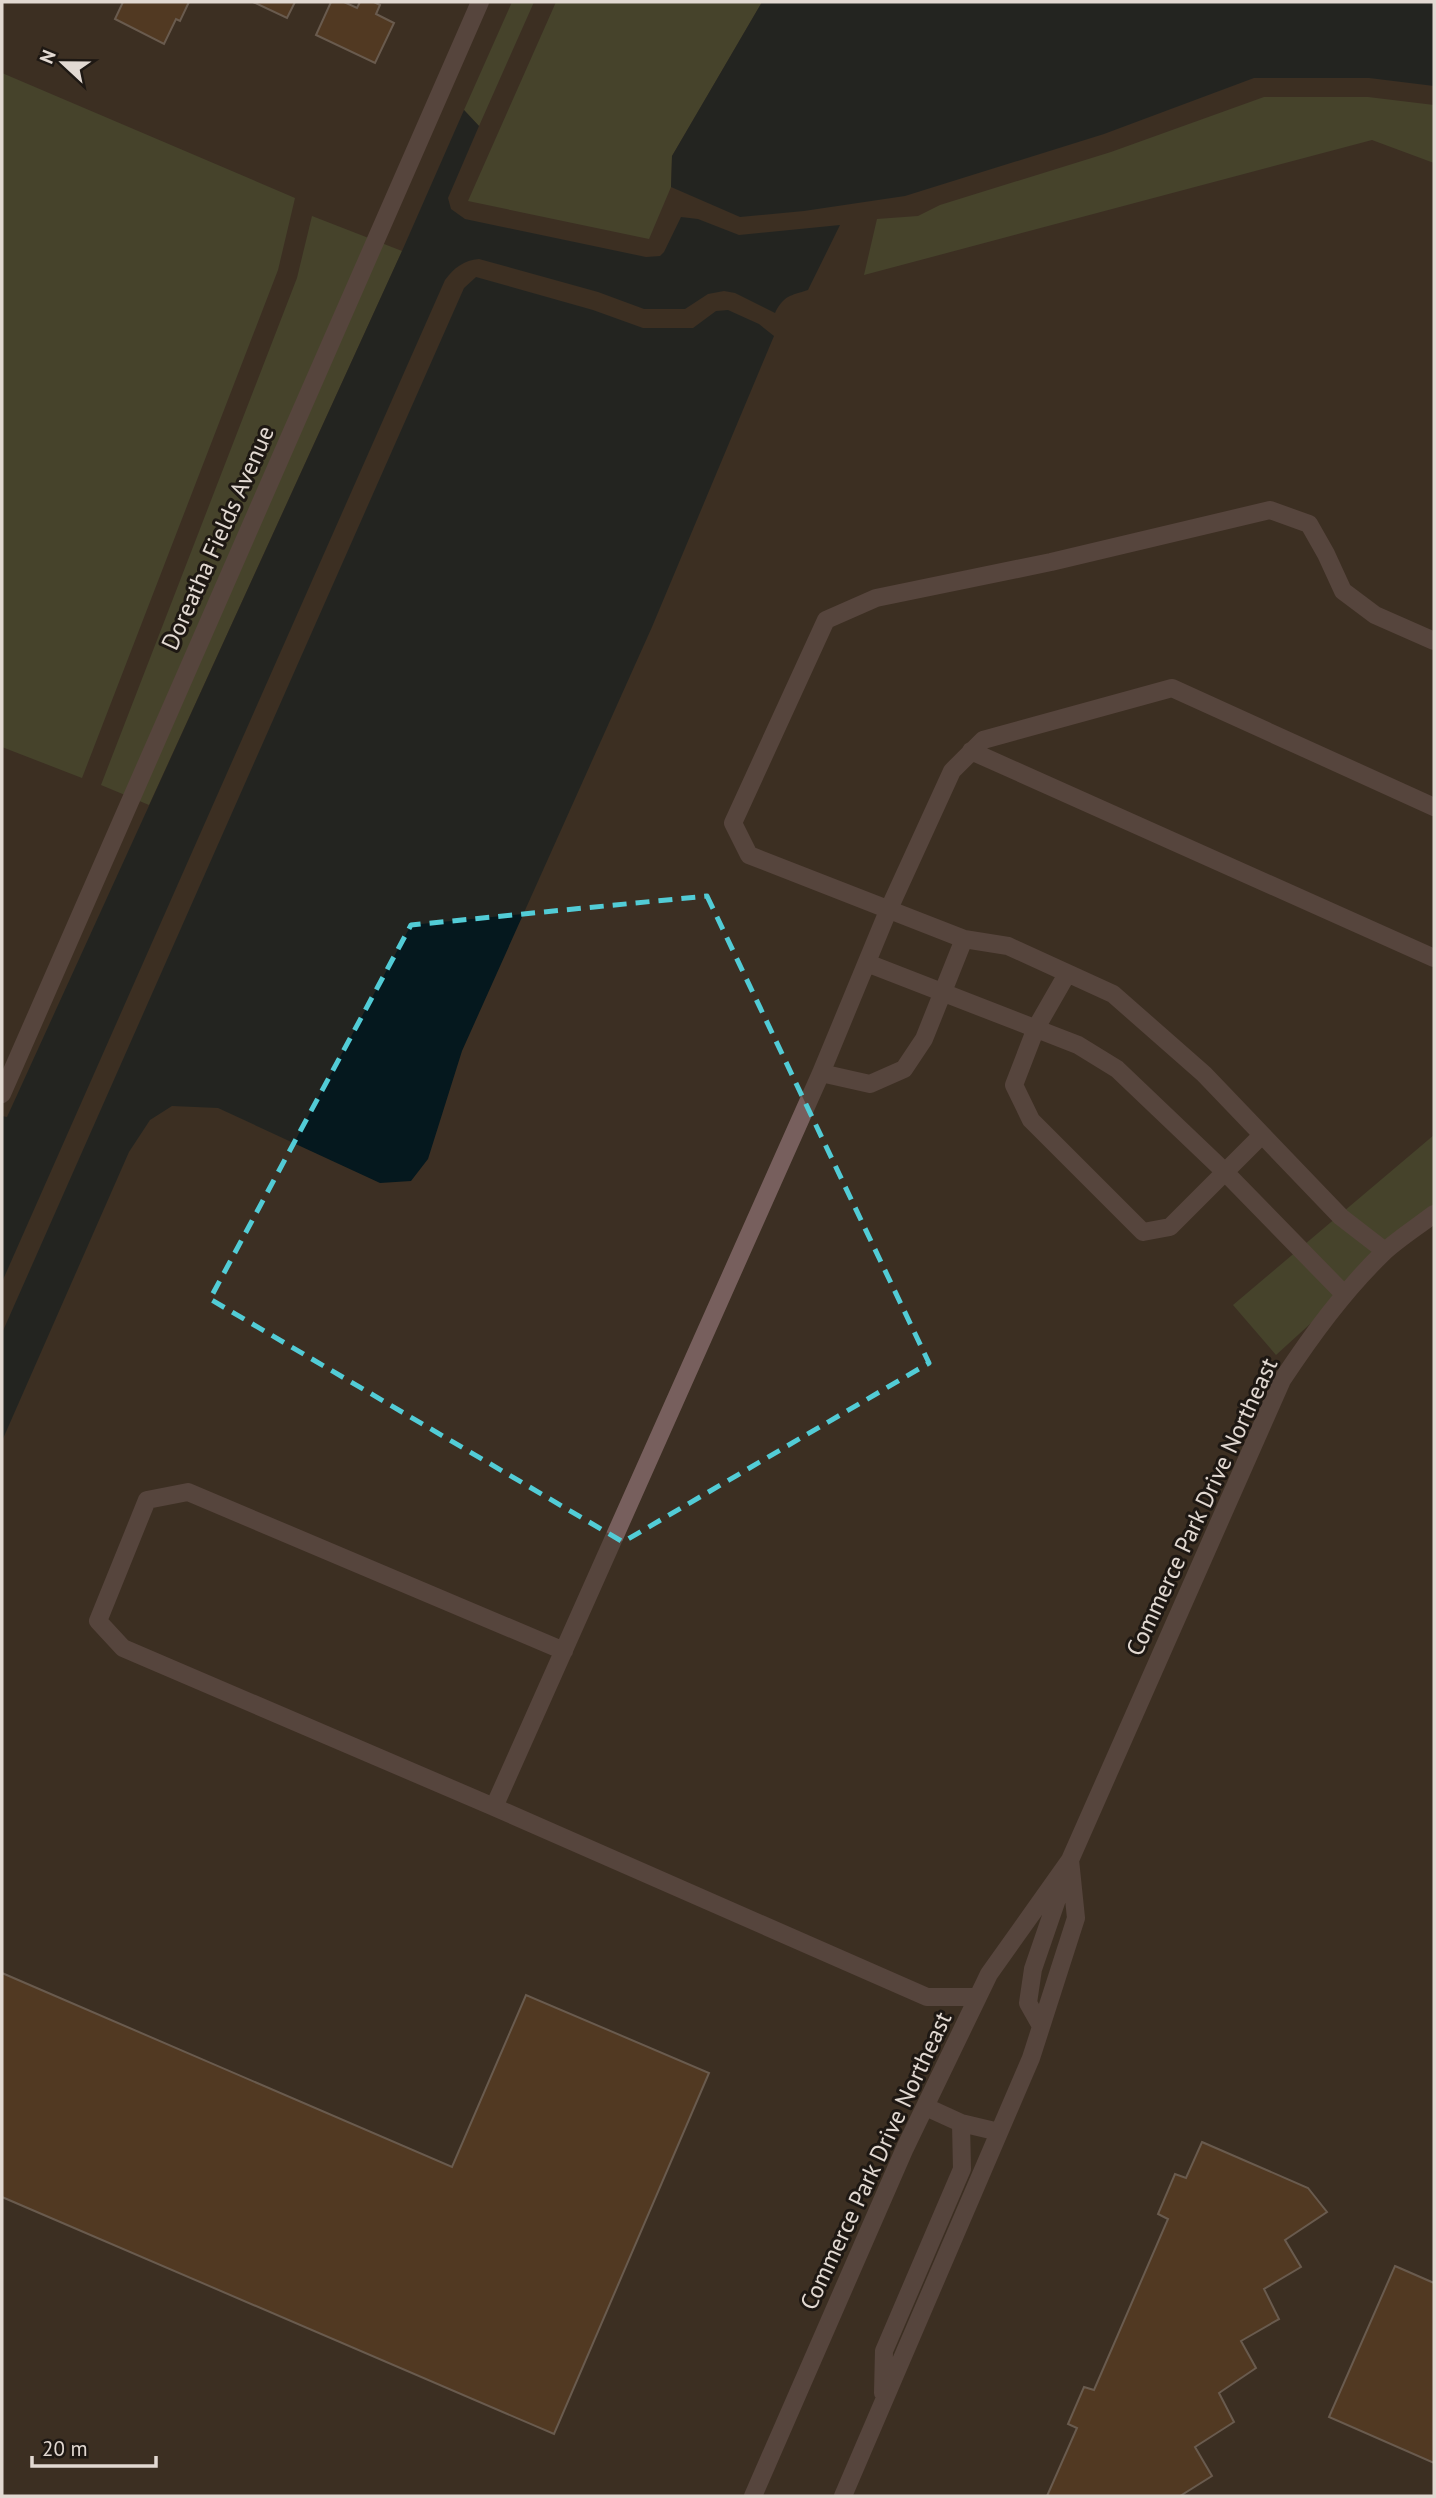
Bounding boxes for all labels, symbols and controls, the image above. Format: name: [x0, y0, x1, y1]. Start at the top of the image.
north arrow: [28, 28, 98, 98]
text: N: [34, 46, 61, 67]
street label: Doreatha Fields Avenue: [154, 421, 281, 655]
street label: Commerce Park Drive Northeast: [1119, 1353, 1284, 1661]
street label: Commerce Park Drive Northeast: [793, 2007, 958, 2315]
scale bar: [32, 2424, 156, 2468]
text: 20 m: [42, 2435, 88, 2462]

